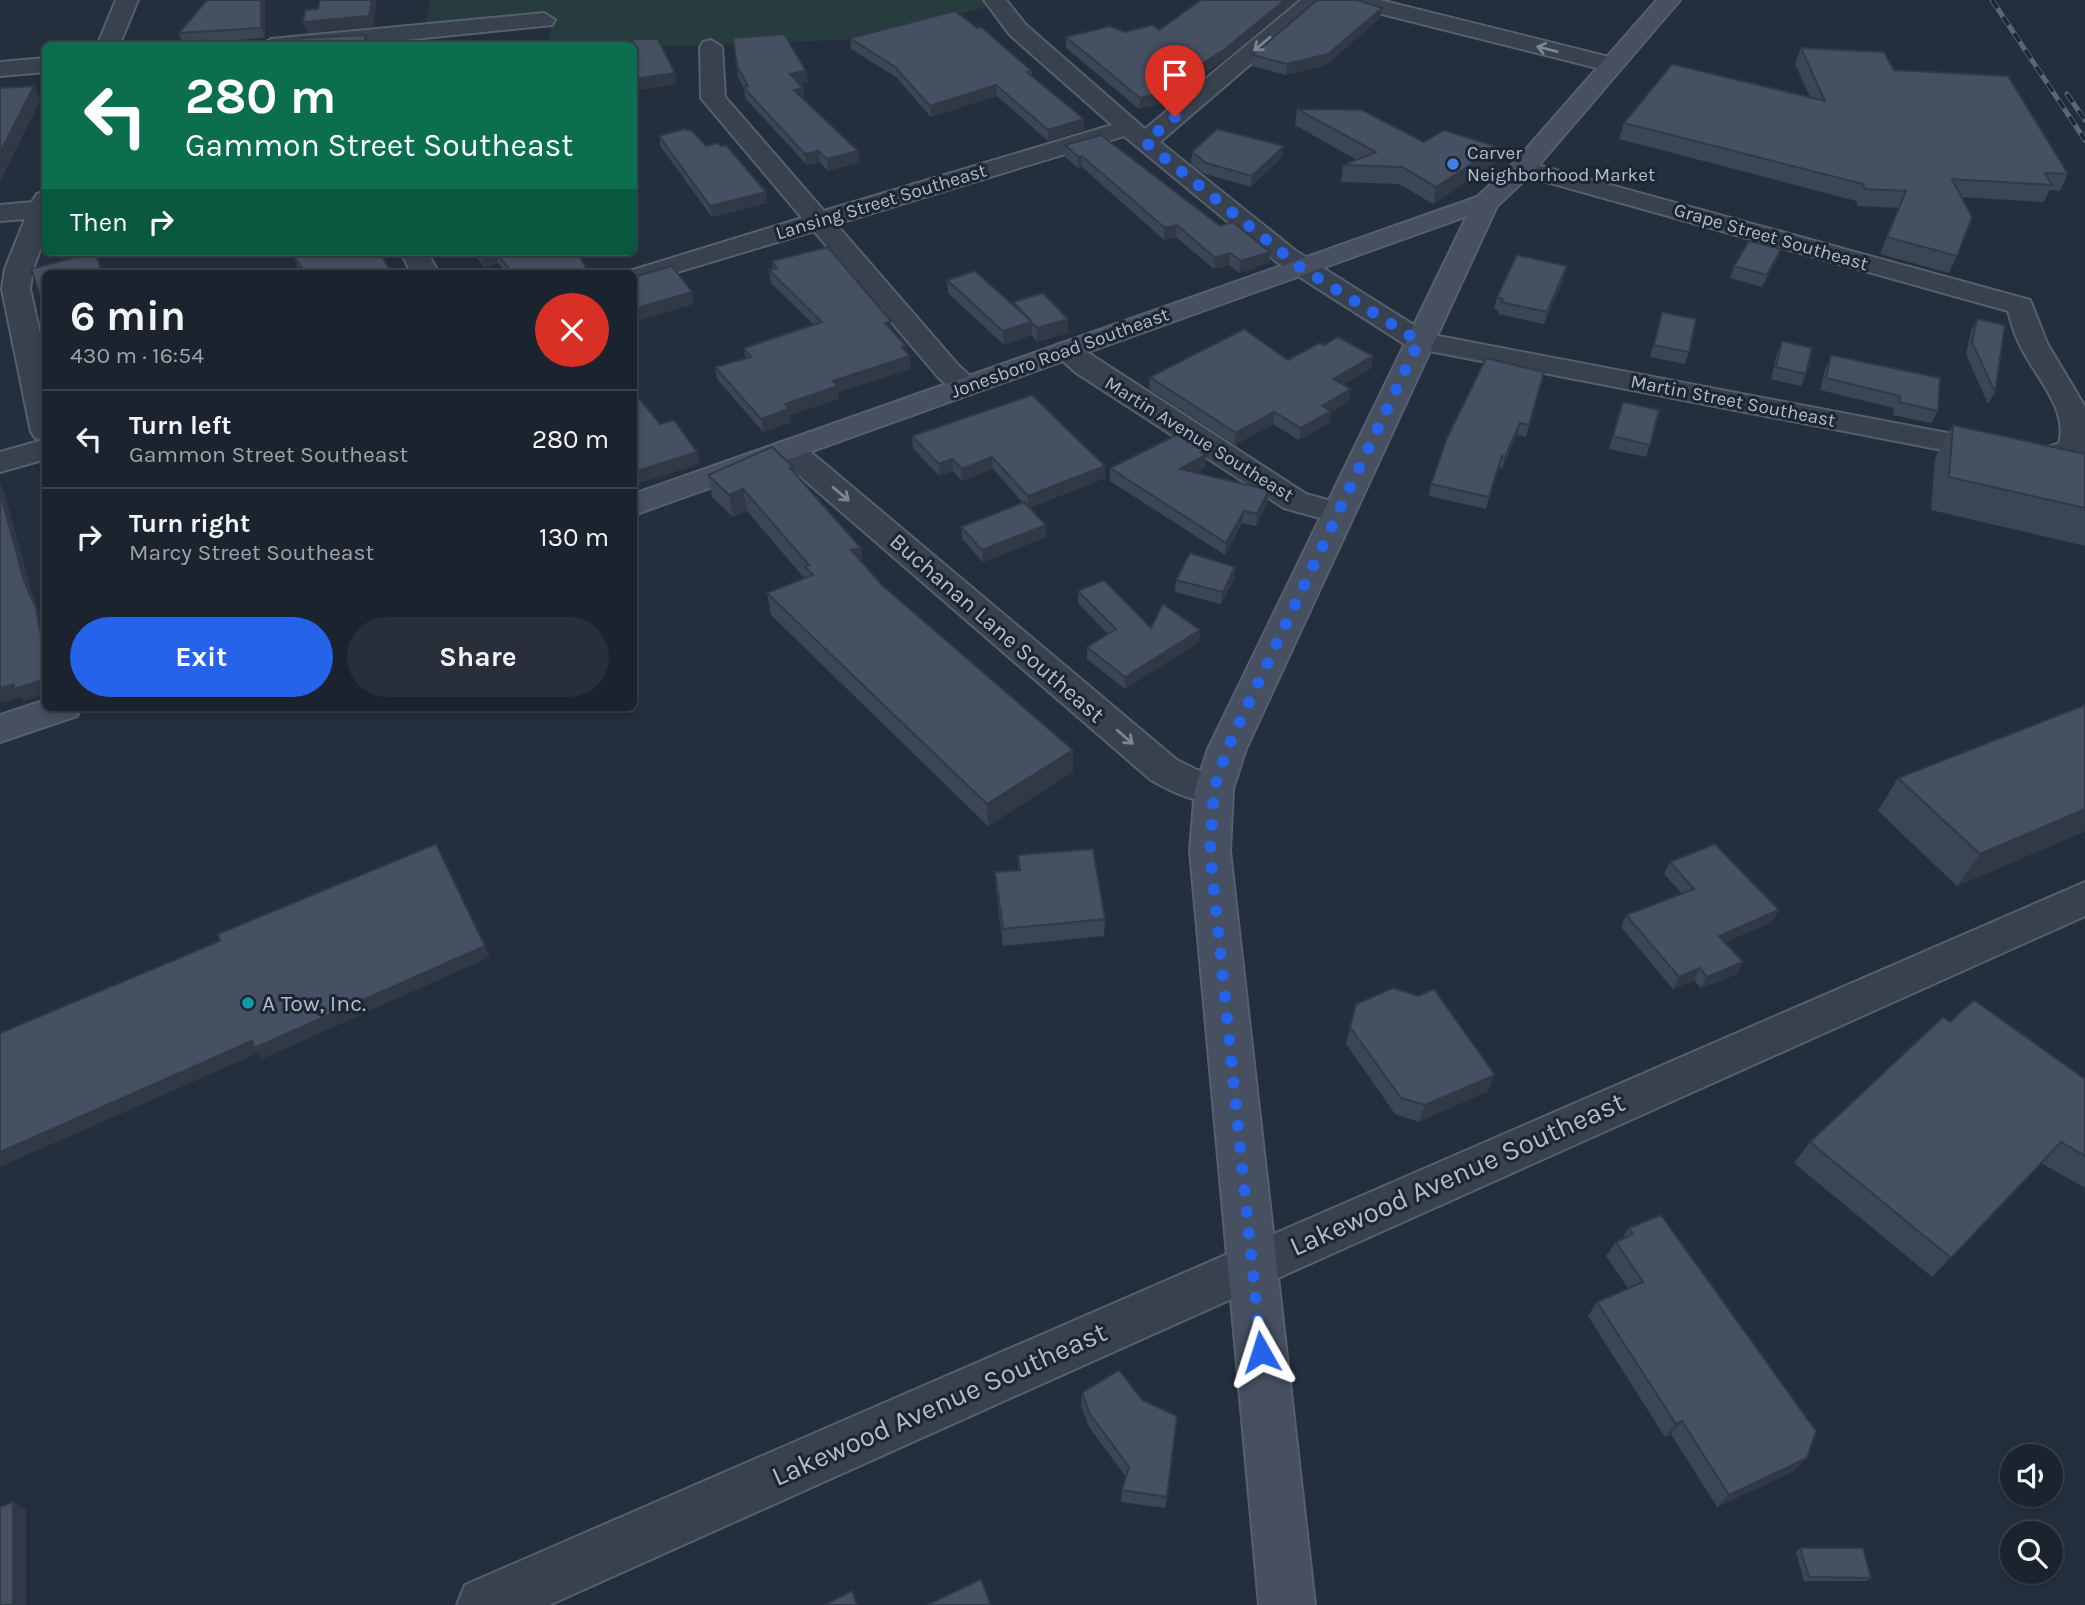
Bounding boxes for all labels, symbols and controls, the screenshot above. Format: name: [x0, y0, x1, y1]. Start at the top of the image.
one-way arrow: [1253, 36, 1271, 52]
one-way arrow: [1536, 41, 1559, 55]
pin: [1145, 45, 1205, 117]
icon: arrive: [1156, 56, 1194, 94]
text: 280 m: [185, 68, 336, 125]
icon: left: [70, 70, 161, 161]
text: Gammon Street Southeast: [185, 127, 573, 164]
place label: Carver Neighborhood Market: [1467, 142, 1655, 186]
marker: Carver Neighborhood Market: [1445, 156, 1461, 172]
street label: Lansing Street Southeast: [773, 159, 989, 245]
street label: Grape Street Southeast: [1671, 199, 1871, 275]
icon: right: [142, 203, 180, 241]
text: Then: [70, 207, 128, 238]
text: 6 min: [70, 291, 186, 341]
button: close: [535, 293, 609, 367]
street label: Jonesboro Road Southeast: [948, 303, 1172, 403]
text: 430 m · 16:54: [70, 342, 204, 369]
street label: Martin Street Southeast: [1629, 370, 1837, 432]
street label: Martin Avenue Southeast: [1100, 372, 1298, 506]
text: Turn left: [129, 410, 231, 441]
icon: left: [70, 420, 108, 458]
text: 280 m: [532, 424, 609, 455]
text: Gammon Street Southeast: [129, 441, 408, 468]
one-way arrow: [831, 486, 849, 502]
text: Turn right: [129, 508, 250, 539]
icon: right: [70, 518, 108, 556]
text: 130 m: [539, 522, 609, 553]
street label: Buchanan Lane Southeast: [884, 528, 1110, 729]
text: Marcy Street Southeast: [129, 539, 374, 566]
button: Exit: [70, 617, 333, 697]
button: Share: [347, 617, 609, 697]
one-way arrow: [1116, 729, 1134, 745]
place label: A Tow, Inc.: [262, 990, 366, 1017]
marker: A Tow, Inc.: [240, 995, 256, 1011]
street label: Lakewood Avenue Southeast: [1284, 1085, 1630, 1263]
street label: Lakewood Avenue Southeast: [766, 1315, 1112, 1493]
position arrow: [1224, 1315, 1298, 1389]
map controls: [2000, 1444, 2063, 1584]
button: sound: [2000, 1444, 2063, 1507]
button: search: [2000, 1521, 2063, 1584]

